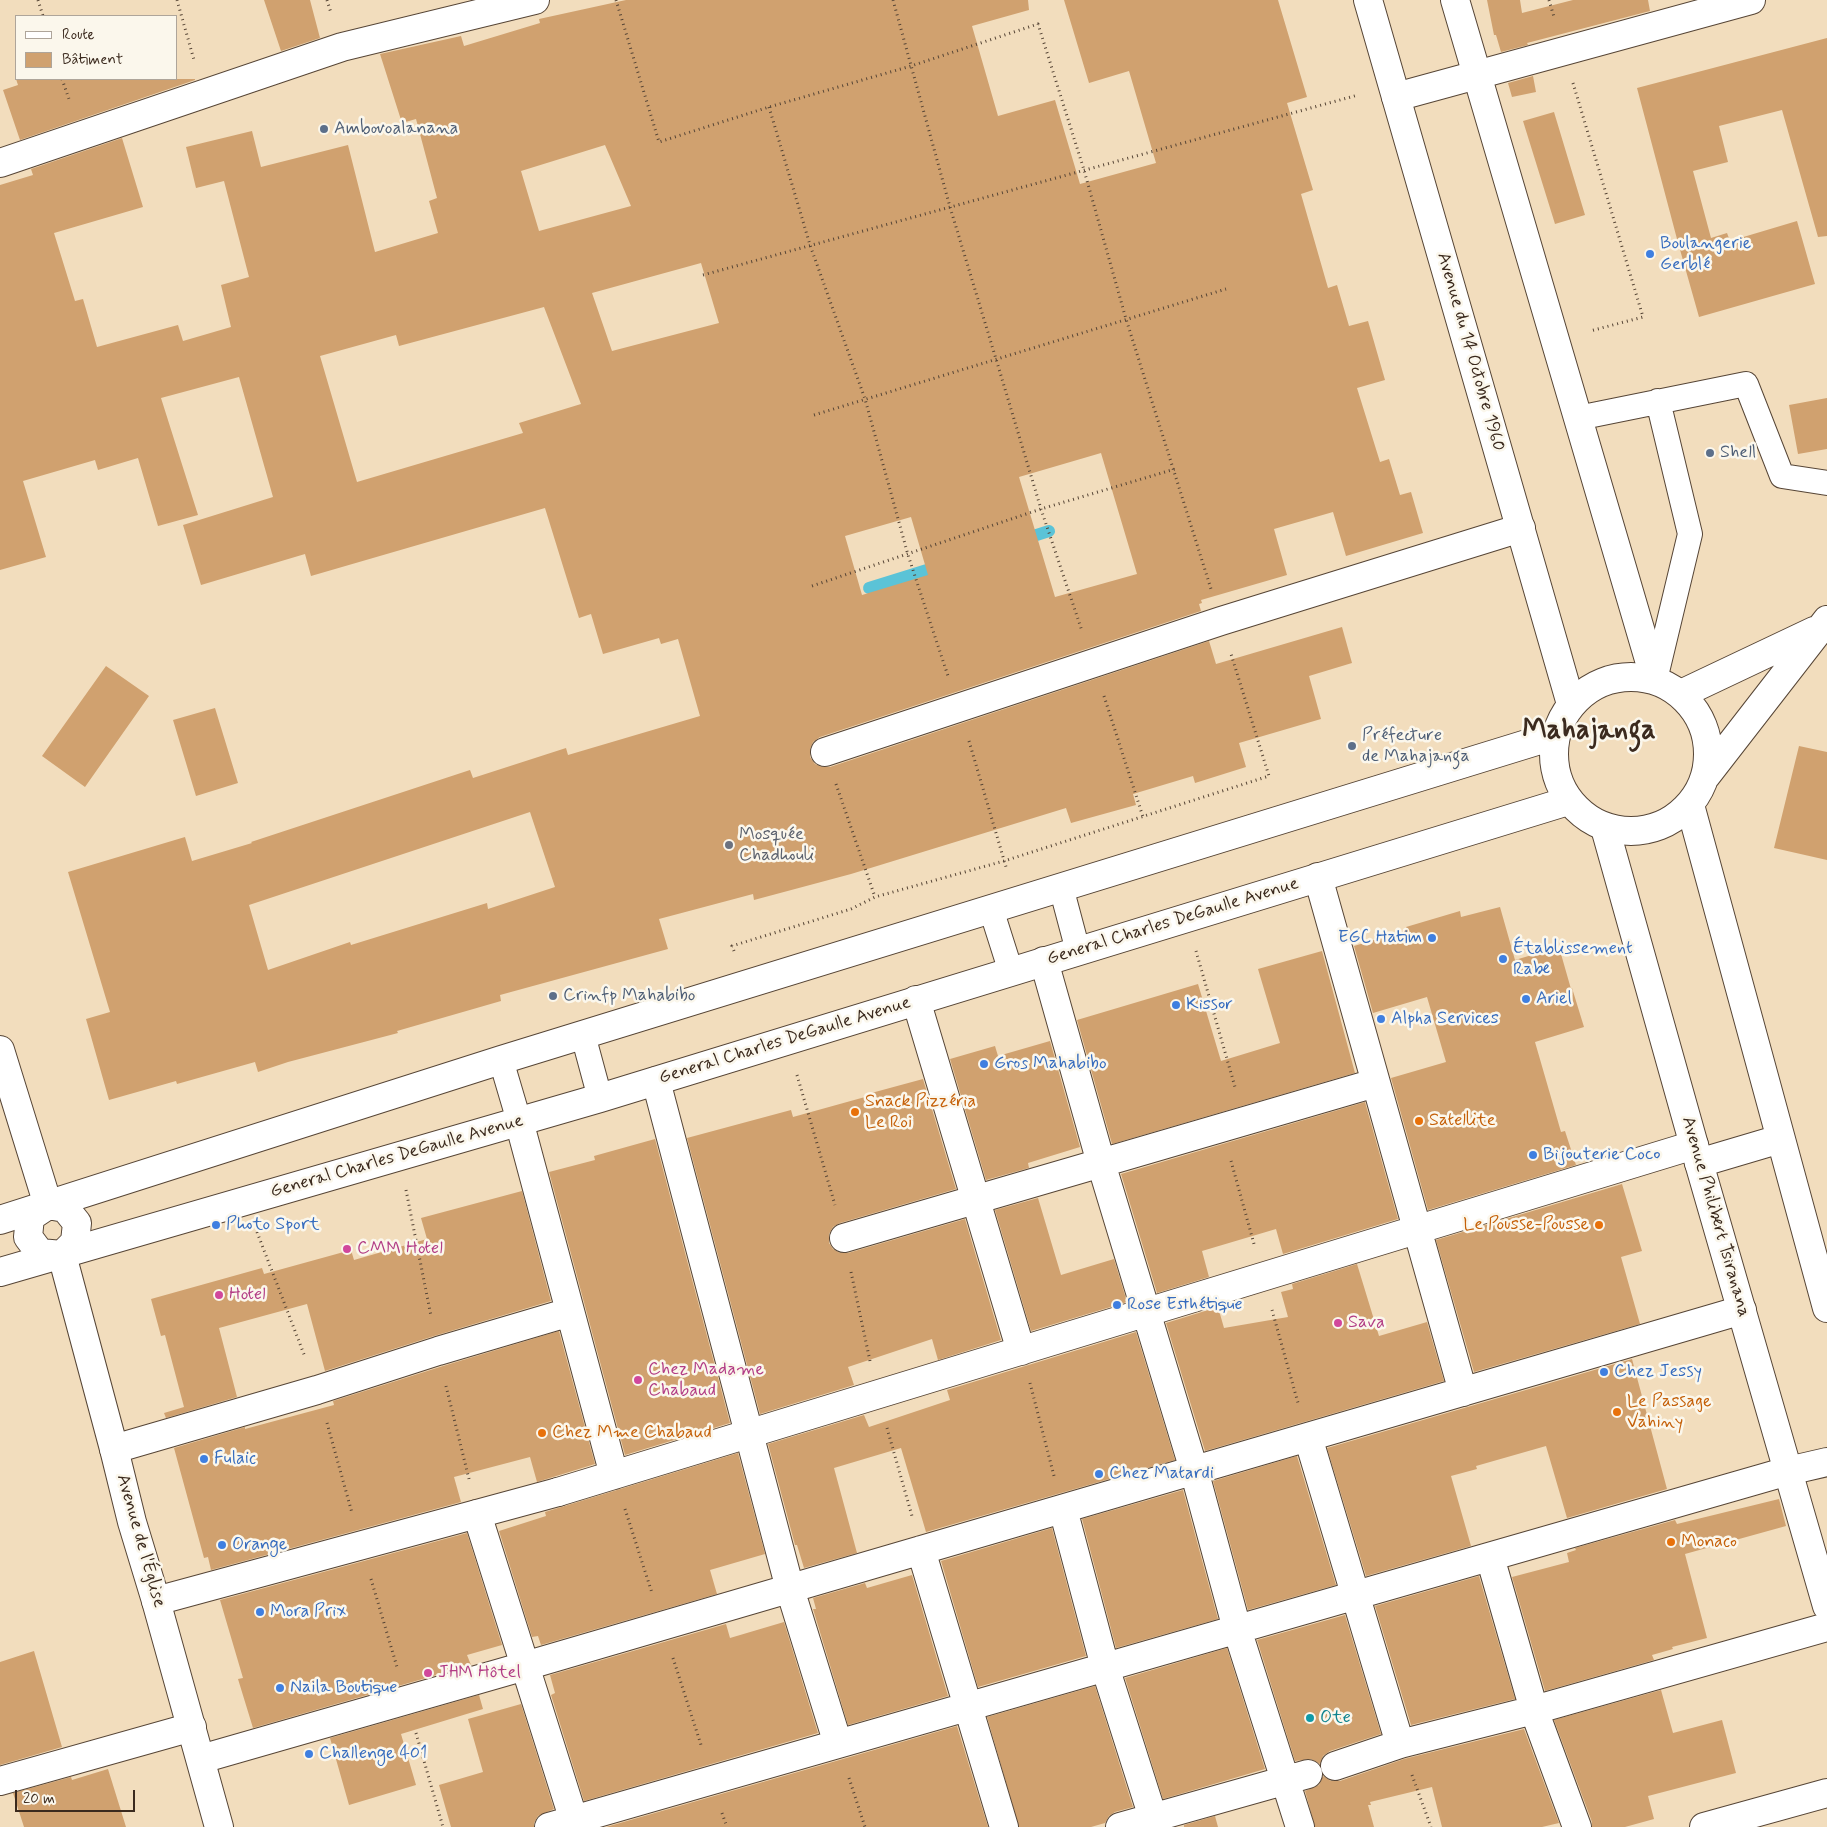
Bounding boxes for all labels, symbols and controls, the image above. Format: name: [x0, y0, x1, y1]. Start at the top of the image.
legend: [15, 15, 178, 80]
text: Route: [62, 25, 95, 45]
text: Bâtiment: [62, 50, 123, 70]
place label: Ambovoalanana: [334, 118, 458, 140]
marker: Ambovoalanana: [318, 123, 330, 135]
place label: Boulangerie Gerblé: [1660, 233, 1751, 276]
marker: Boulangerie Gerblé: [1644, 248, 1656, 260]
street label: Avenue du 14 Octobre 1960: [1431, 250, 1509, 454]
place label: Shell: [1720, 442, 1756, 464]
marker: Shell: [1704, 447, 1716, 459]
district label: Mahajanga: [1522, 715, 1656, 749]
place label: Préfecture de Mahajanga: [1362, 725, 1470, 768]
marker: Préfecture de Mahajanga: [1346, 740, 1358, 752]
place label: Mosquée Chadhouli: [739, 824, 814, 866]
marker: Mosquée Chadhouli: [723, 839, 735, 851]
street label: General Charles DeGaulle Avenue: [1045, 873, 1301, 971]
place label: EGC Hatim: [1338, 927, 1422, 949]
marker: EGC Hatim: [1426, 932, 1438, 944]
place label: Établissement Rabe: [1513, 938, 1633, 981]
marker: Établissement Rabe: [1497, 953, 1509, 965]
place label: Crinfp Mahabibo: [563, 985, 696, 1007]
place label: Ariel: [1536, 988, 1572, 1010]
marker: Crinfp Mahabibo: [547, 990, 559, 1002]
street label: General Charles DeGaulle Avenue: [657, 992, 913, 1090]
marker: Ariel: [1520, 993, 1532, 1005]
place label: Kissor: [1186, 994, 1233, 1016]
marker: Kissor: [1170, 999, 1182, 1011]
place label: Alpha Services: [1391, 1008, 1499, 1030]
marker: Alpha Services: [1375, 1013, 1387, 1025]
place label: Gros Mahabibo: [994, 1053, 1107, 1075]
marker: Gros Mahabibo: [978, 1058, 990, 1070]
place label: Snack Pizzéria Le Roi: [865, 1091, 976, 1134]
marker: Snack Pizzéria Le Roi: [849, 1106, 861, 1118]
place label: Satellite: [1429, 1110, 1496, 1132]
street label: General Charles DeGaulle Avenue: [268, 1111, 526, 1203]
street label: Avenue Philibert Tsiranana: [1676, 1114, 1754, 1320]
marker: Satellite: [1413, 1115, 1425, 1127]
place label: Bijouterie Coco: [1543, 1144, 1661, 1166]
marker: Bijouterie Coco: [1527, 1149, 1539, 1161]
place label: Photo Sport: [226, 1214, 320, 1236]
place label: Le Pousse-Pousse: [1463, 1214, 1589, 1236]
marker: Photo Sport: [210, 1219, 222, 1231]
marker: Le Pousse-Pousse: [1593, 1219, 1605, 1231]
place label: CMM Hotel: [357, 1238, 443, 1260]
marker: CMM Hotel: [341, 1243, 353, 1255]
place label: Hotel: [229, 1284, 266, 1306]
marker: Hotel: [213, 1289, 225, 1301]
place label: Rose Esthétique: [1127, 1294, 1243, 1316]
marker: Rose Esthétique: [1111, 1299, 1123, 1311]
place label: Sava: [1348, 1312, 1385, 1334]
marker: Sava: [1332, 1317, 1344, 1329]
place label: Chez Madame Chabaud: [648, 1359, 764, 1402]
place label: Chez Jessy: [1614, 1361, 1702, 1383]
marker: Chez Jessy: [1598, 1366, 1610, 1378]
marker: Chez Madame Chabaud: [632, 1374, 644, 1386]
place label: Le Passage Vahiny: [1627, 1391, 1711, 1434]
marker: Le Passage Vahiny: [1611, 1406, 1623, 1418]
place label: Chez Mme Chabaud: [552, 1422, 712, 1444]
marker: Chez Mme Chabaud: [536, 1427, 548, 1439]
place label: Fulaic: [214, 1448, 256, 1470]
marker: Fulaic: [198, 1453, 210, 1465]
place label: Chez Matardi: [1109, 1463, 1214, 1485]
marker: Chez Matardi: [1093, 1468, 1105, 1480]
street label: Avenue de l'Église: [111, 1472, 169, 1610]
place label: Monaco: [1681, 1531, 1737, 1553]
place label: Orange: [232, 1534, 287, 1556]
marker: Monaco: [1665, 1536, 1677, 1548]
marker: Orange: [216, 1539, 228, 1551]
place label: Mora Prix: [270, 1601, 346, 1623]
marker: Mora Prix: [254, 1606, 266, 1618]
place label: JHM Hôtel: [438, 1662, 521, 1684]
marker: JHM Hôtel: [422, 1667, 434, 1679]
place label: Naila Boutique: [290, 1677, 397, 1699]
marker: Naila Boutique: [274, 1682, 286, 1694]
place label: Ote: [1320, 1707, 1351, 1729]
marker: Ote: [1304, 1712, 1316, 1724]
place label: Challenge 401: [319, 1743, 427, 1765]
marker: Challenge 401: [303, 1748, 315, 1760]
scale bar: [18, 1780, 138, 1812]
text: 20 m: [23, 1789, 55, 1809]

